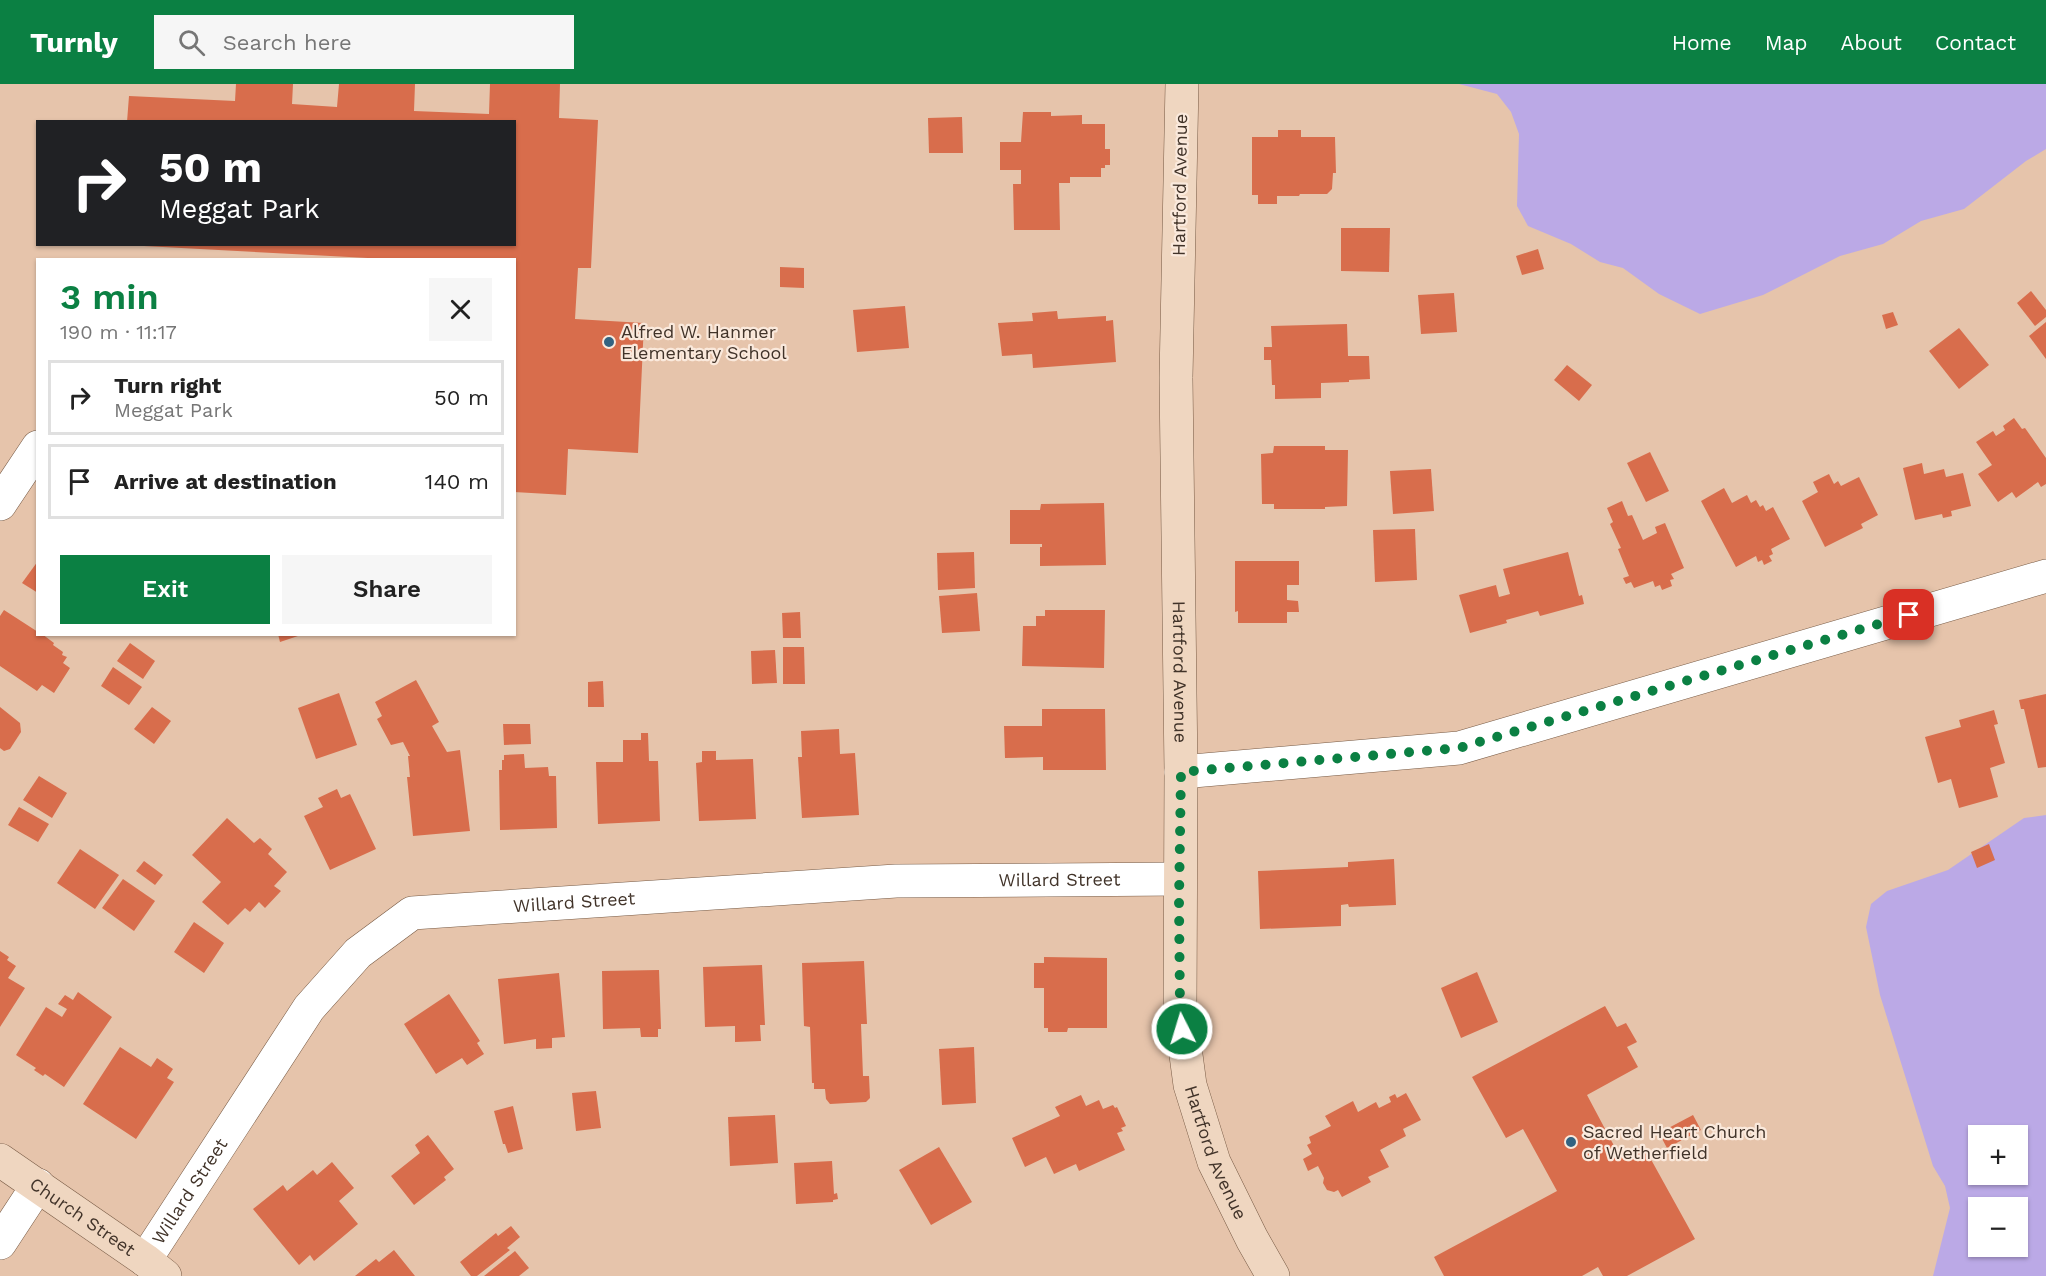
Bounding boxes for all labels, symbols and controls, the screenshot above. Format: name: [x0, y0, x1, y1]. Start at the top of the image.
search box: [154, 15, 574, 69]
text: Turnly: [30, 26, 118, 59]
icon: search: [175, 26, 208, 59]
text: Search here: [223, 30, 352, 55]
text: Home: [1672, 30, 1732, 55]
text: Map: [1765, 30, 1808, 55]
text: About: [1841, 30, 1902, 55]
text: Contact: [1935, 30, 2016, 55]
street label: Hartford Avenue: [1168, 114, 1191, 256]
text: 50 m: [159, 143, 262, 192]
icon: right: [60, 144, 138, 222]
text: Meggat Park: [159, 193, 320, 225]
text: 3 min: [60, 276, 159, 318]
button: close: [429, 278, 492, 341]
text: 190 m · 11:17: [60, 320, 177, 344]
place label: Alfred W. Hanmer Elementary School: [621, 321, 787, 363]
marker: Alfred W. Hanmer Elementary School: [602, 335, 616, 349]
text: Turn right: [114, 373, 221, 398]
icon: right: [63, 381, 96, 414]
text: 50 m: [434, 385, 489, 410]
text: Meggat Park: [114, 398, 233, 422]
icon: arrive: [63, 465, 96, 498]
text: Arrive at destination: [114, 469, 337, 494]
text: 140 m: [425, 469, 489, 494]
button: Exit: [60, 555, 270, 624]
button: Share: [282, 555, 492, 624]
pin: [1883, 589, 1934, 640]
icon: arrive: [1892, 598, 1925, 631]
street label: Hartford Avenue: [1169, 601, 1192, 743]
street label: Willard Street: [998, 868, 1121, 890]
street label: Willard Street: [512, 887, 636, 916]
position arrow: [1150, 997, 1214, 1061]
street label: Hartford Avenue: [1181, 1083, 1252, 1223]
place label: Sacred Heart Church of Wetherfield: [1583, 1121, 1767, 1163]
map controls: [1968, 1125, 2028, 1257]
button: +: [1968, 1125, 2028, 1185]
street label: Willard Street: [147, 1134, 232, 1248]
marker: Sacred Heart Church of Wetherfield: [1564, 1135, 1578, 1149]
street label: Church Street: [26, 1173, 140, 1260]
button: −: [1968, 1197, 2028, 1257]

